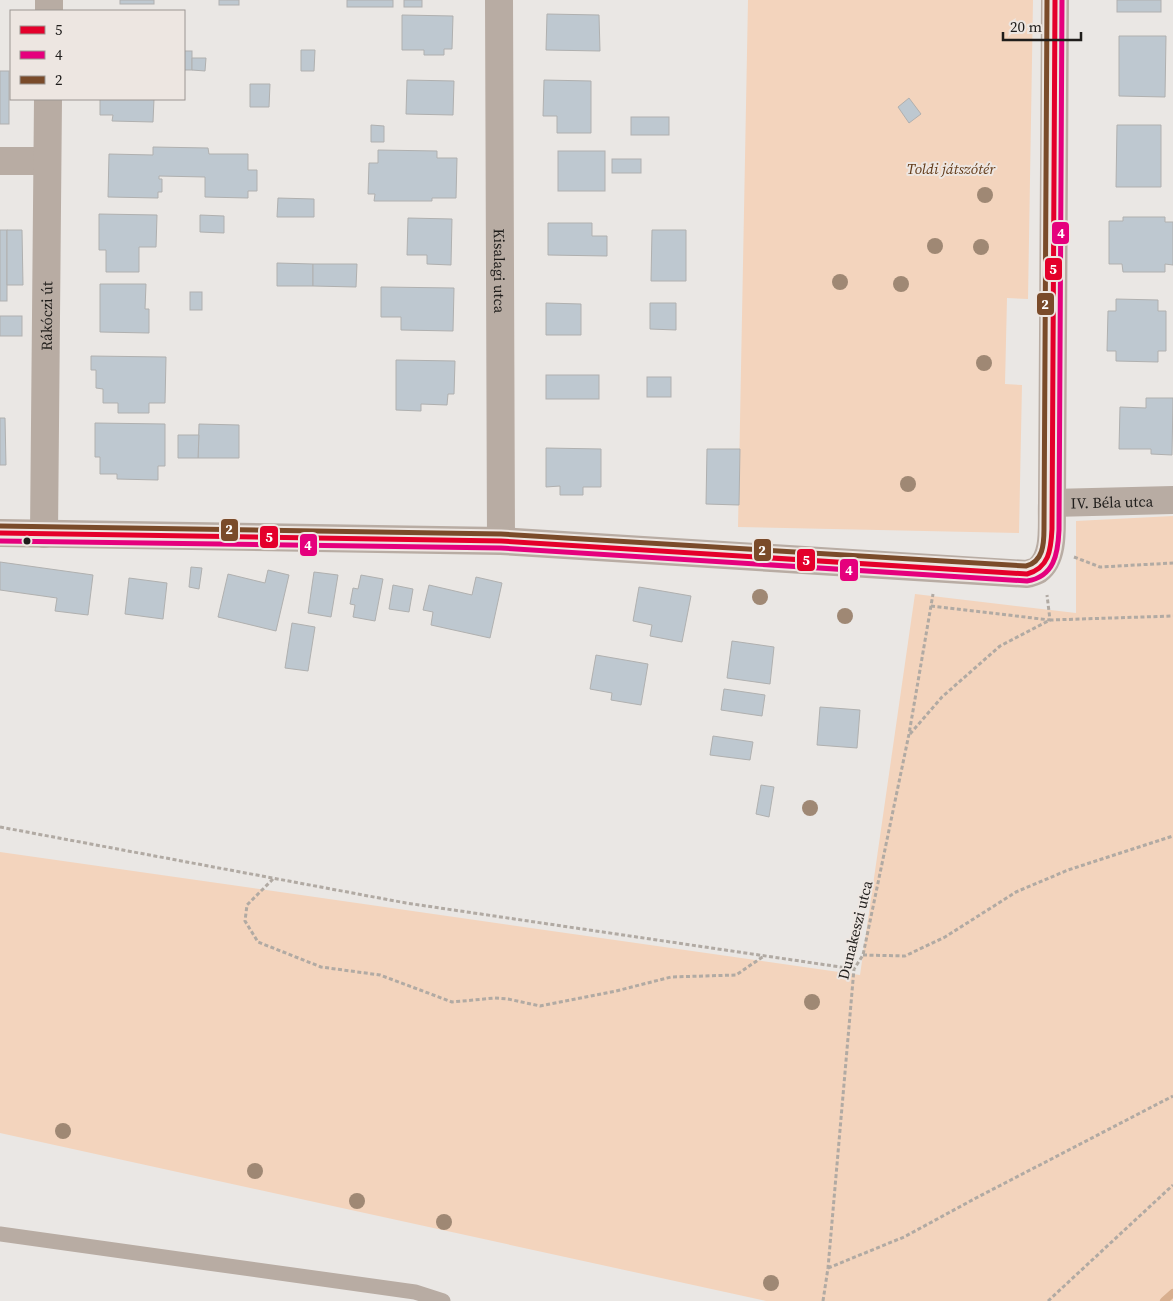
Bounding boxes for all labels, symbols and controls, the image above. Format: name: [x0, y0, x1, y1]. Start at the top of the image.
legend: [10, 10, 185, 100]
scale bar: [1003, 10, 1080, 42]
text: 20 m: [1010, 16, 1042, 37]
text: 5: [55, 19, 63, 40]
text: 4: [55, 44, 63, 65]
text: 2: [55, 69, 63, 90]
park label: Toldi játszótér: [907, 158, 996, 179]
line badge: 4: [1051, 221, 1070, 245]
text: 4: [1057, 223, 1065, 243]
street label: Kisalagi utca: [489, 229, 511, 314]
line badge: 5: [1044, 257, 1063, 281]
text: 5: [1049, 259, 1057, 279]
street label: Rákóczi út: [35, 281, 57, 351]
line badge: 2: [1036, 292, 1055, 316]
text: 2: [1041, 294, 1049, 314]
street label: IV. Béla utca: [1070, 490, 1154, 513]
line badge: 2: [220, 518, 239, 542]
text: 2: [225, 519, 233, 539]
line badge: 5: [259, 525, 279, 549]
text: 5: [265, 527, 273, 547]
line badge: 4: [299, 533, 318, 557]
text: 4: [304, 535, 312, 555]
unlabelled marker: [22, 536, 32, 546]
line badge: 2: [753, 538, 772, 562]
text: 2: [758, 540, 766, 560]
line badge: 5: [796, 548, 816, 572]
text: 5: [802, 550, 810, 570]
line badge: 4: [839, 558, 859, 582]
text: 4: [845, 560, 853, 580]
street label: Dunakeszi utca: [833, 878, 878, 982]

